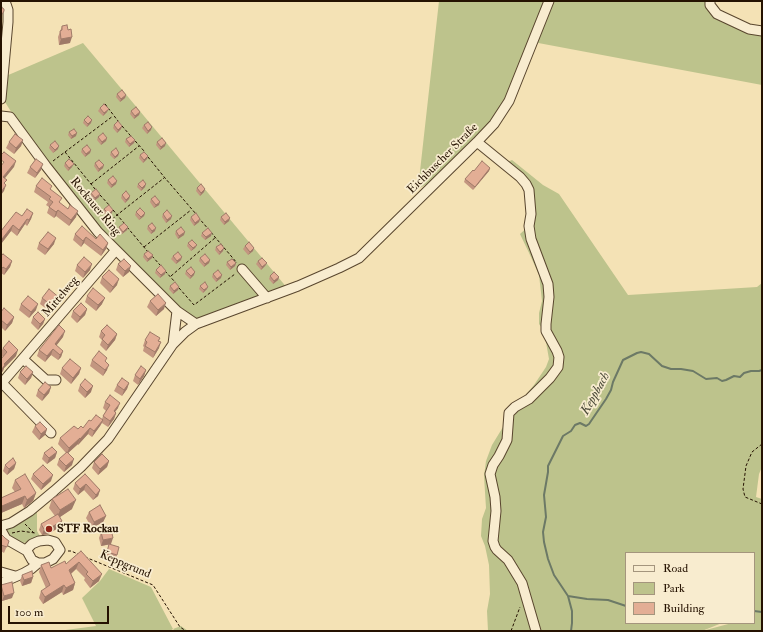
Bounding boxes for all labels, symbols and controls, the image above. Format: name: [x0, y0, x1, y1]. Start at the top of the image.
street label: Eichbuscher Straße: [405, 121, 481, 197]
street label: Rockauer Ring: [66, 175, 124, 239]
street label: Mittelweg: [40, 274, 82, 320]
water label: Keppbach: [578, 370, 614, 418]
place label: STF Rockau: [57, 522, 119, 536]
marker: STF Rockau: [44, 524, 54, 534]
street label: Keppgrund: [97, 548, 153, 582]
legend: [625, 552, 755, 624]
text: Road: [663, 561, 688, 576]
text: Park: [663, 581, 685, 596]
scale bar: [10, 598, 111, 624]
text: Building: [663, 601, 704, 616]
text: 100 m: [15, 605, 43, 620]

